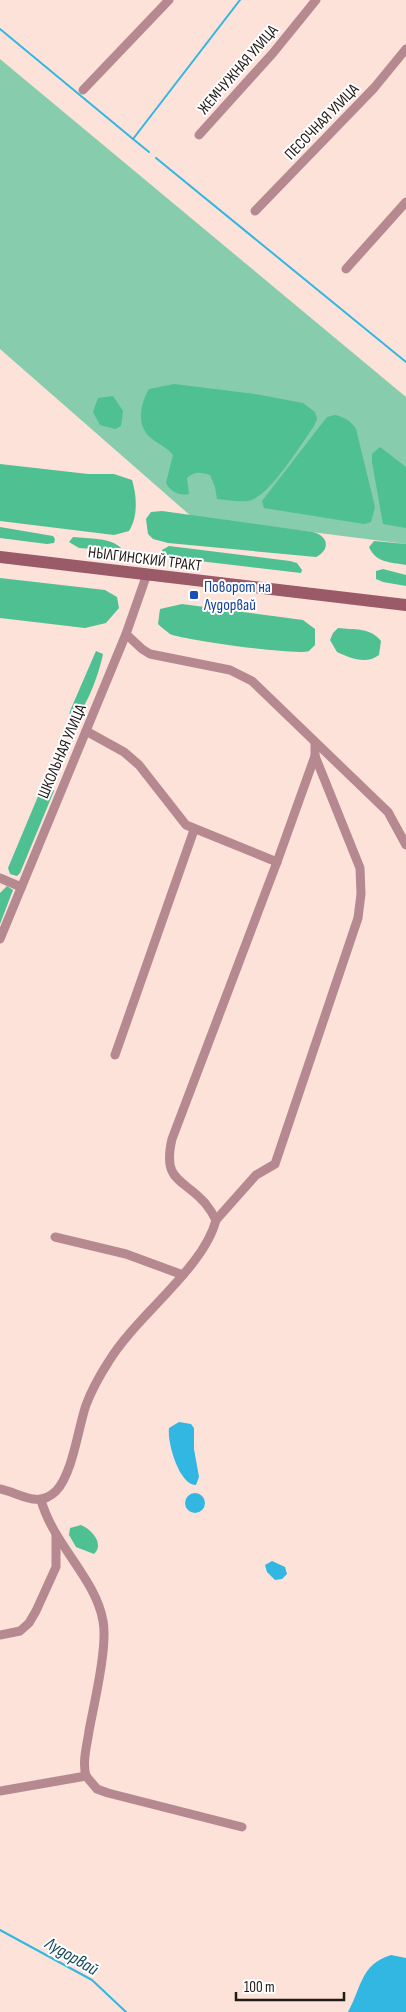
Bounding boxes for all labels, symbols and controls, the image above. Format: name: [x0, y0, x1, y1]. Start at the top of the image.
street label: ЖЕМЧУЖНАЯ УЛИЦА: [194, 21, 282, 119]
street label: ПЕСОЧНАЯ УЛИЦА: [281, 80, 363, 164]
street label: НЫЛГИНСКИЙ ТРАКТ: [87, 543, 203, 576]
place label: Поворот на Лудорвай: [203, 578, 271, 615]
marker: Поворот на Лудорвай: [188, 589, 200, 601]
street label: ШКОЛЬНАЯ УЛИЦА: [34, 702, 91, 801]
water label: Лудорвай: [41, 1932, 102, 1980]
scale bar: [236, 1970, 344, 2002]
text: 100 m: [244, 1978, 275, 1997]

